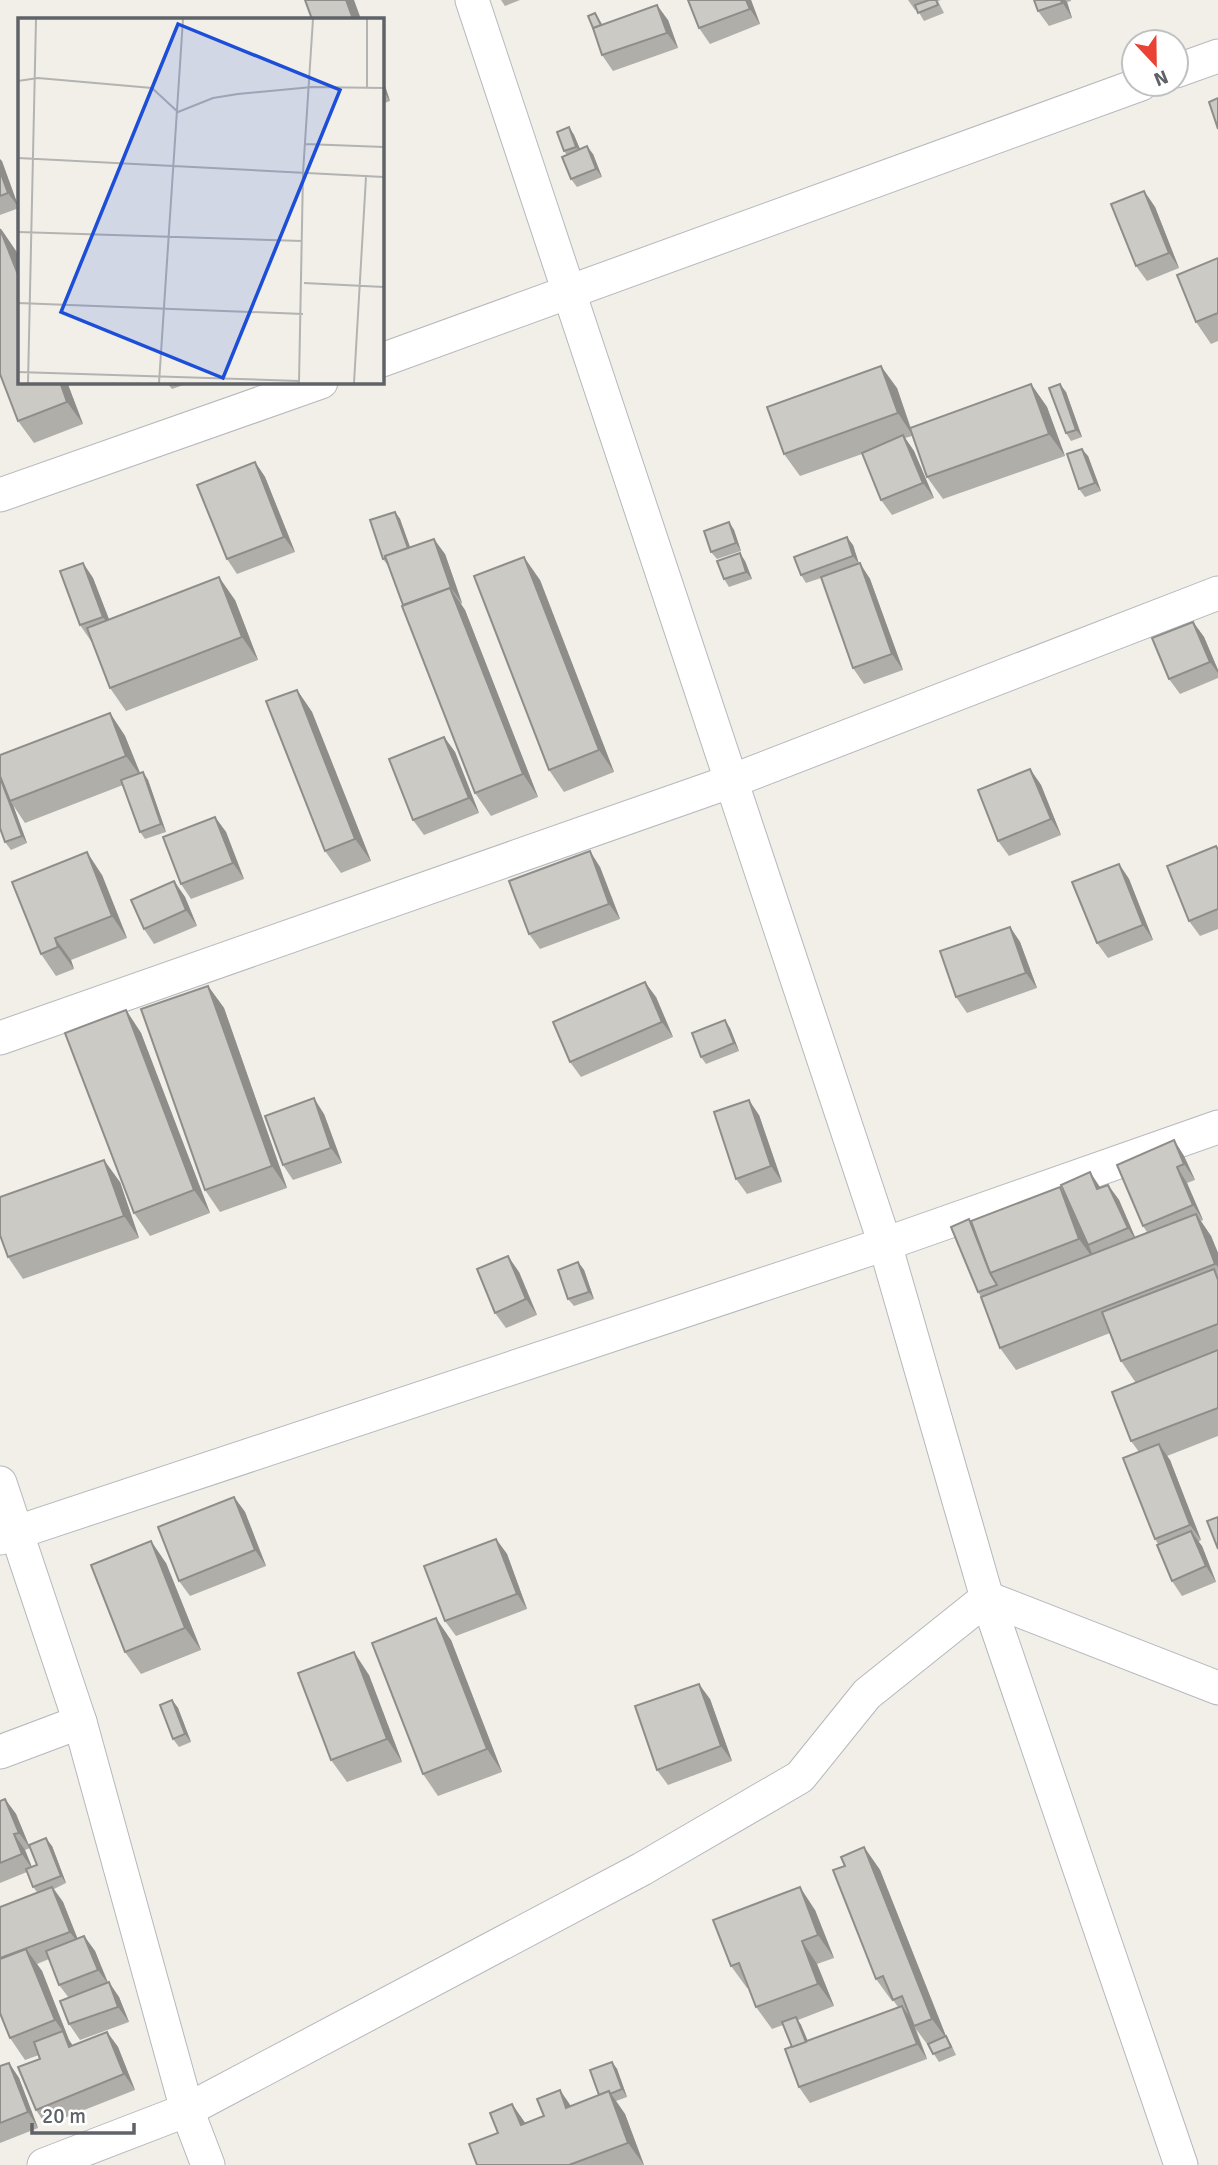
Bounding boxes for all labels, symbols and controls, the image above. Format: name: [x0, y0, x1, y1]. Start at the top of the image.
inset map: [18, 18, 383, 383]
north arrow: [1120, 28, 1190, 98]
text: N: [1150, 64, 1172, 91]
scale bar: [32, 2092, 133, 2136]
text: 20 m: [42, 2103, 86, 2129]

